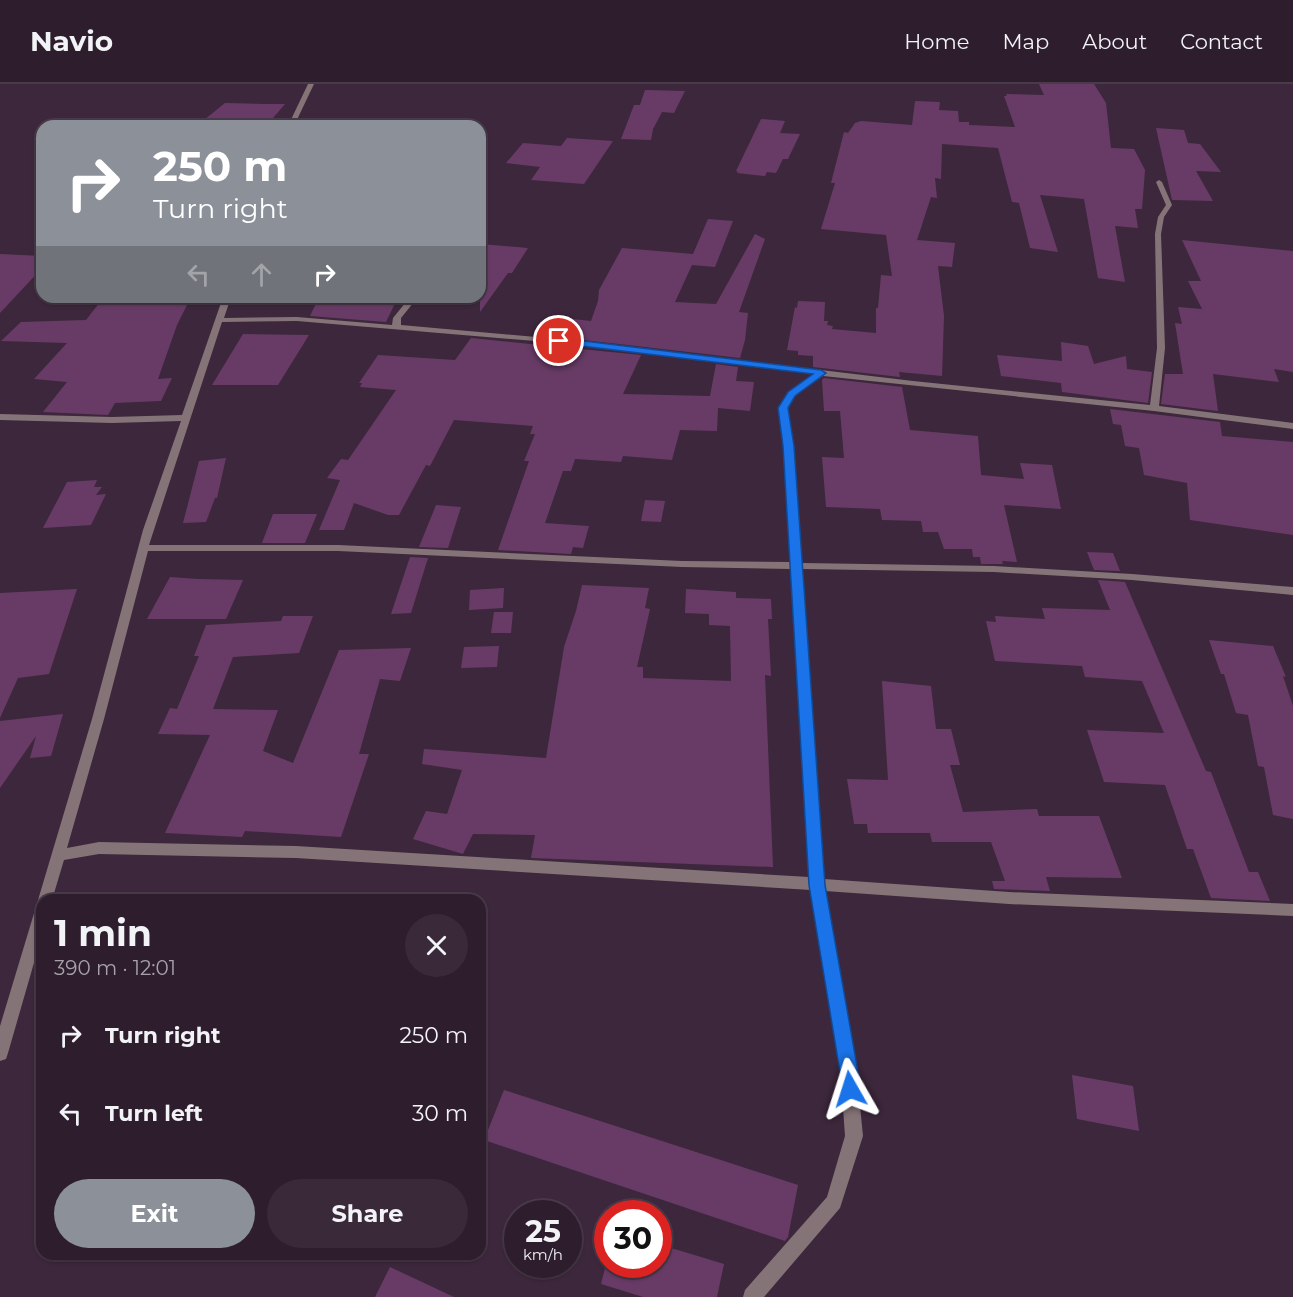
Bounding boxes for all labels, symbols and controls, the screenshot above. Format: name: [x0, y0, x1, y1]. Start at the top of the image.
text: Navio: [30, 24, 113, 58]
text: Home: [904, 29, 969, 54]
text: Map: [1002, 29, 1049, 54]
text: About: [1082, 29, 1147, 54]
text: Contact: [1180, 29, 1263, 54]
text: 250 m: [153, 140, 287, 192]
icon: right: [54, 144, 132, 222]
text: Turn right: [153, 192, 288, 225]
icon: left: [182, 258, 215, 291]
icon: ahead: [245, 258, 278, 291]
icon: right: [308, 258, 341, 291]
pin: [533, 315, 584, 366]
icon: arrive: [542, 324, 575, 357]
text: 1 min: [54, 911, 152, 955]
button: close: [405, 914, 468, 977]
text: 390 m · 12:01: [54, 956, 176, 980]
icon: right: [54, 1019, 87, 1052]
text: Turn right: [105, 1022, 220, 1049]
text: 250 m: [399, 1022, 468, 1049]
position arrow: [818, 1057, 882, 1121]
icon: left: [54, 1097, 87, 1130]
text: Turn left: [105, 1100, 203, 1127]
text: 30 m: [412, 1100, 468, 1127]
button: Exit: [54, 1179, 255, 1248]
button: Share: [267, 1179, 468, 1248]
speed limit sign: 30: [594, 1200, 672, 1278]
text: 25: [525, 1213, 561, 1250]
text: km/h: [523, 1245, 563, 1264]

